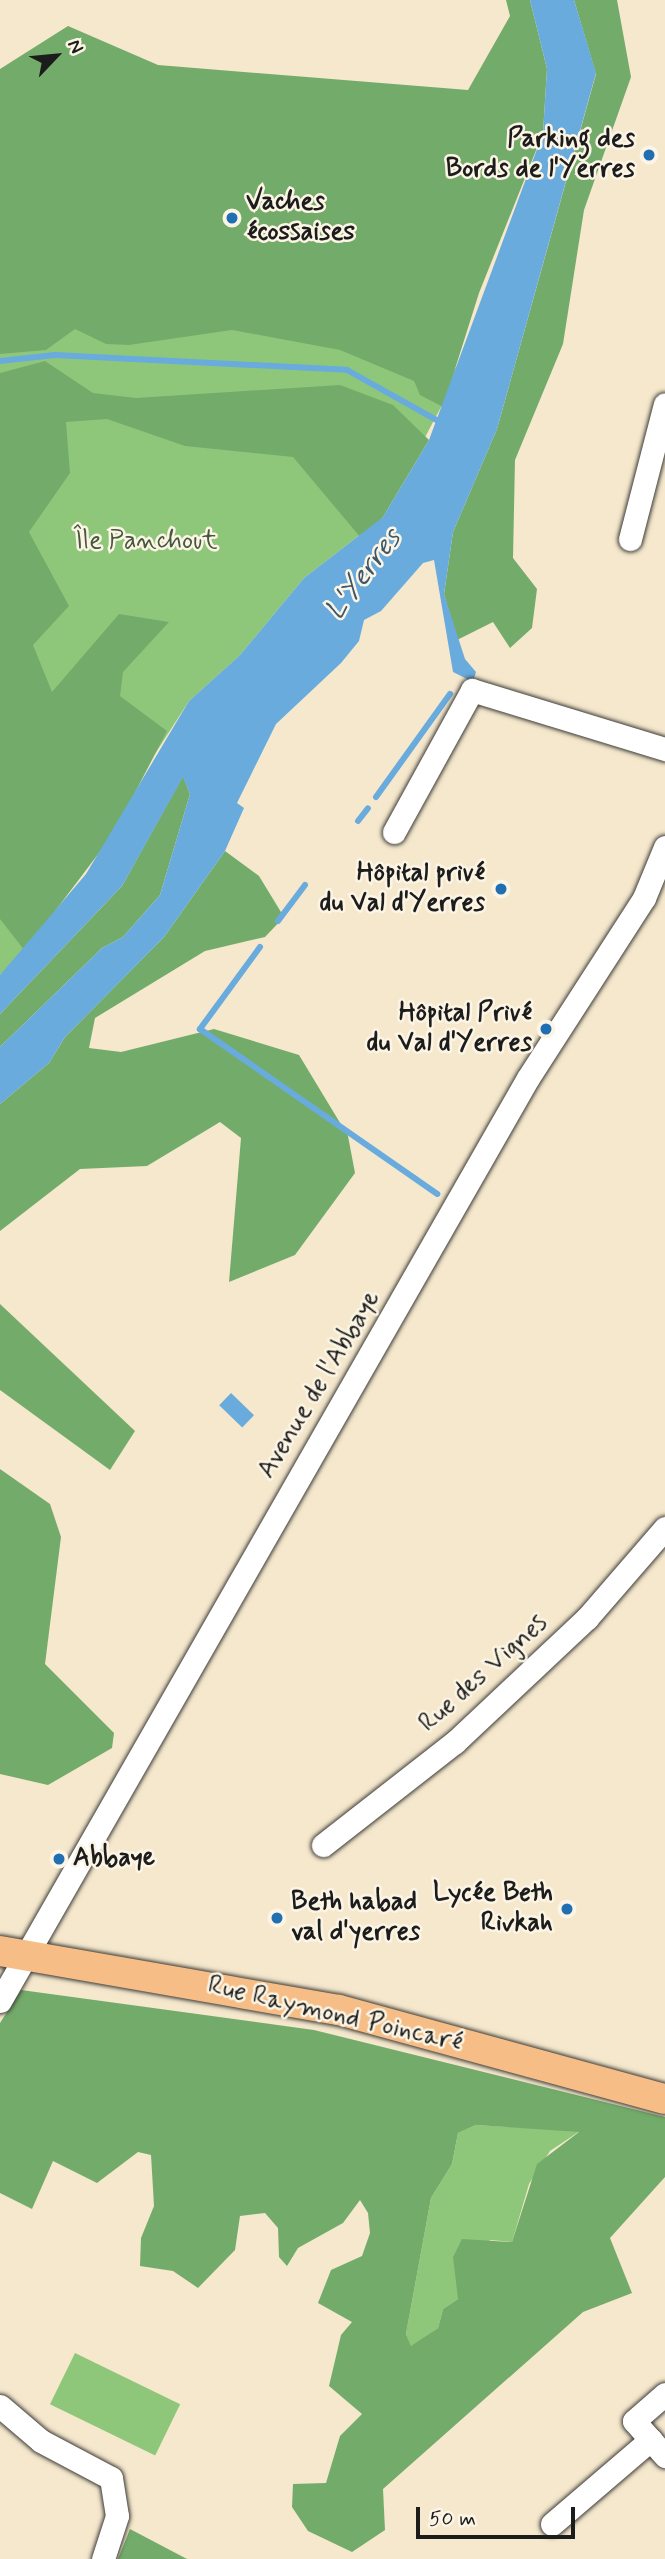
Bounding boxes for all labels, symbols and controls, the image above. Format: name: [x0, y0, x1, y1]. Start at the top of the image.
north arrow: [21, 21, 91, 91]
text: N: [61, 35, 89, 58]
place label: Parking des Bords de l'Yerres: [446, 124, 635, 186]
marker: Parking des Bords de l'Yerres: [641, 147, 657, 163]
place label: Vaches écossaises: [246, 187, 355, 248]
marker: Vaches écossaises: [224, 210, 240, 226]
water label: L'Yerres: [319, 523, 409, 627]
park label: Île Panchout: [75, 526, 215, 558]
place label: Hôpital privé du Val d'Yerres: [319, 858, 485, 920]
marker: Hôpital privé du Val d'Yerres: [491, 879, 511, 899]
place label: Hôpital Privé du Val d'Yerres: [366, 998, 532, 1060]
marker: Hôpital Privé du Val d'Yerres: [538, 1021, 554, 1037]
street label: Avenue de l'Abbaye: [251, 1285, 389, 1485]
street label: Rue des Vignes: [411, 1606, 557, 1742]
place label: Abbaye: [73, 1843, 155, 1875]
marker: Abbaye: [51, 1851, 67, 1867]
place label: Lycée Beth Rivkah: [432, 1878, 553, 1940]
place label: Beth habad val d'yerres: [291, 1887, 419, 1948]
marker: Lycée Beth Rivkah: [559, 1901, 575, 1917]
marker: Beth habad val d'yerres: [269, 1910, 285, 1926]
street label: Rue Raymond Poincaré: [209, 1971, 461, 2059]
scale bar: [420, 2492, 579, 2536]
text: 50 m: [429, 2505, 476, 2533]

